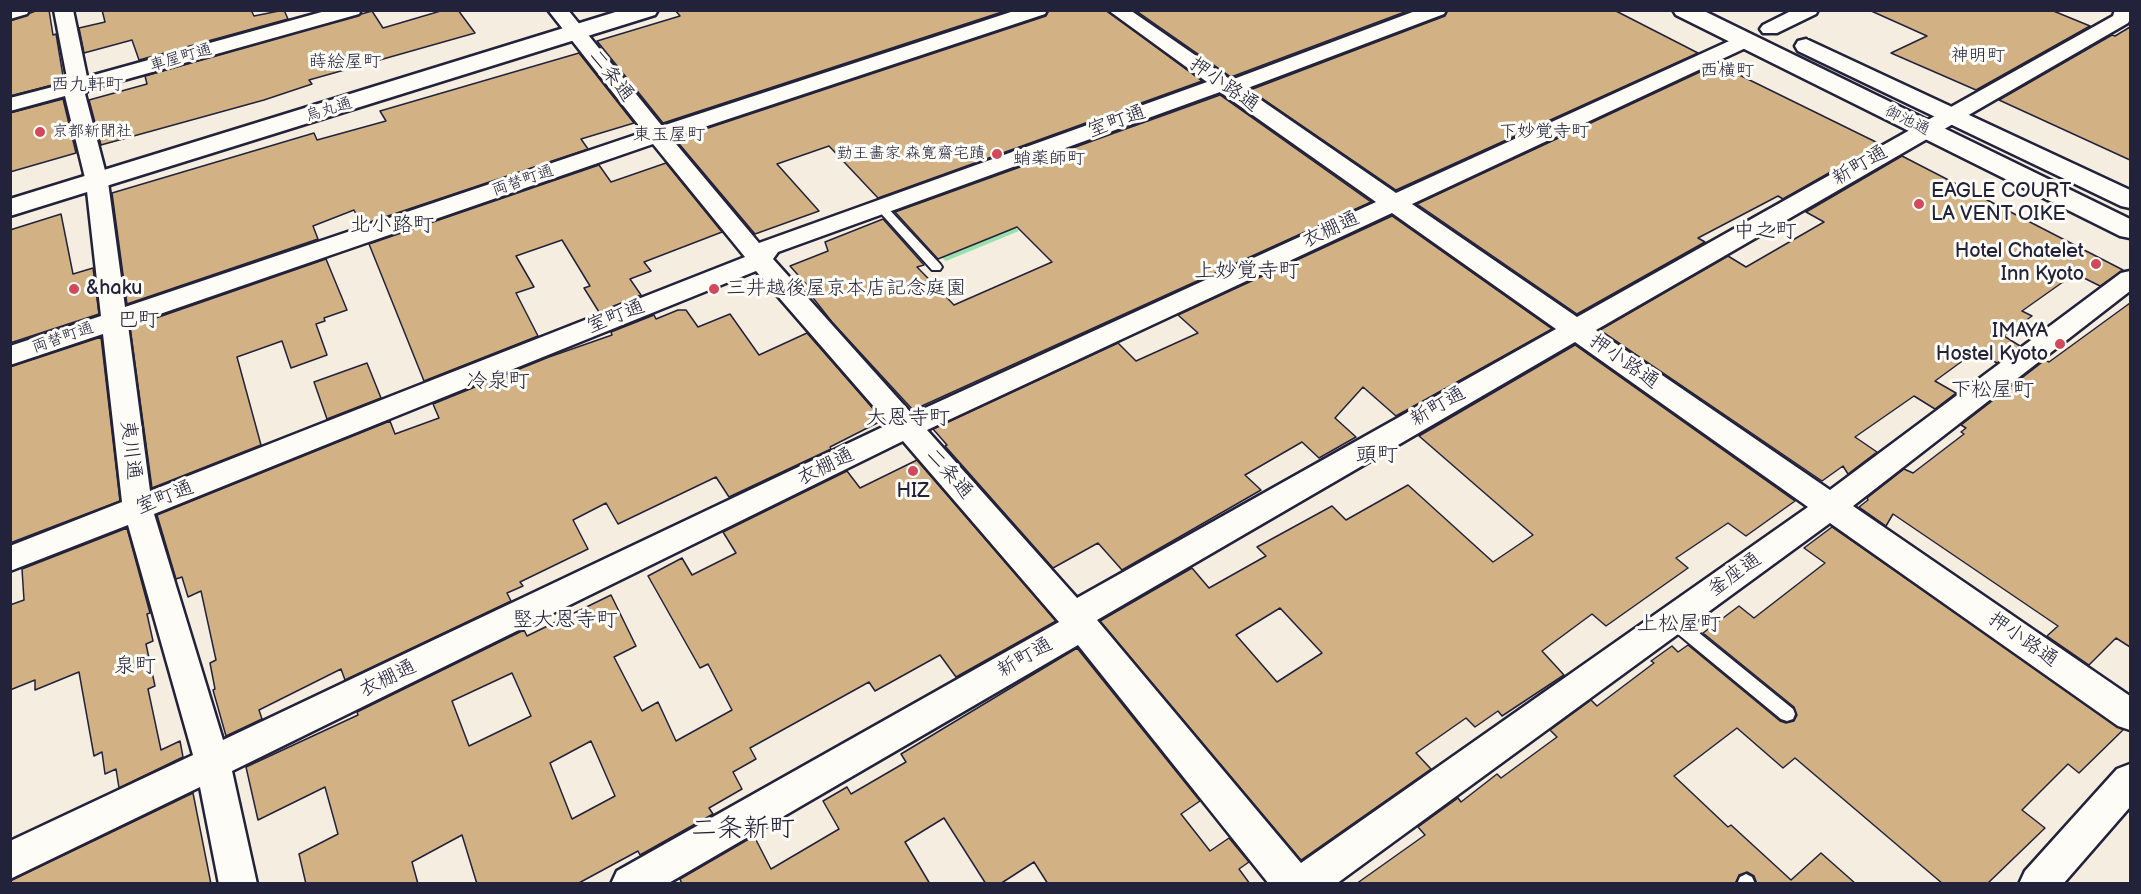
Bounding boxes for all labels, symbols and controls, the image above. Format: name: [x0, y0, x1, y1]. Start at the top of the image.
street label: 車屋町通: [148, 40, 214, 76]
street label: 二条通: [583, 45, 639, 107]
district label: 神明町: [1951, 45, 2005, 67]
district label: 蒔絵屋町: [309, 51, 381, 73]
street label: 押小路通: [1184, 52, 1264, 118]
district label: 西横町: [1700, 60, 1754, 82]
district label: 西九軒町: [51, 74, 123, 96]
street label: 烏丸通: [303, 94, 355, 126]
street label: 室町通: [1085, 100, 1149, 144]
street label: 御池通: [1881, 102, 1933, 140]
district label: 下妙覚寺町: [1499, 121, 1589, 143]
place label: 京都新聞社: [52, 122, 132, 142]
district label: 東玉屋町: [633, 124, 705, 146]
marker: 京都新聞社: [33, 125, 47, 139]
street label: 新町通: [1828, 141, 1892, 191]
place label: 勤王畵家 森寛齋宅蹟: [837, 144, 985, 164]
marker: 勤王畵家 森寛齋宅蹟: [990, 147, 1004, 161]
district label: 蛸薬師町: [1013, 148, 1085, 170]
street label: 両替町通: [490, 162, 556, 200]
place label: EAGLE COURT LA VENT OIKE: [1931, 180, 2071, 227]
marker: EAGLE COURT LA VENT OIKE: [1912, 197, 1926, 211]
street label: 衣棚通: [1299, 206, 1363, 254]
district label: 北小路町: [350, 213, 434, 239]
district label: 中之町: [1734, 219, 1796, 245]
place label: Hotel Chatelet Inn Kyoto: [1955, 240, 2084, 287]
marker: Hotel Chatelet Inn Kyoto: [2089, 257, 2103, 271]
district label: 上妙覚寺町: [1195, 259, 1299, 285]
place label: &haku: [86, 277, 142, 301]
place label: 三井越後屋京本店記念庭園: [726, 277, 966, 301]
marker: &haku: [67, 282, 81, 296]
marker: 三井越後屋京本店記念庭園: [707, 282, 721, 296]
street label: 室町通: [584, 295, 648, 339]
district label: 巴町: [117, 308, 159, 334]
street label: 両替町通: [30, 319, 96, 357]
place label: IMAYA Hostel Kyoto: [1936, 320, 2048, 367]
street label: 押小路通: [1584, 329, 1664, 395]
marker: IMAYA Hostel Kyoto: [2053, 337, 2067, 351]
district label: 冷泉町: [467, 369, 529, 395]
district label: 下松屋町: [1950, 378, 2034, 404]
street label: 新町通: [1406, 382, 1470, 432]
district label: 大恩寺町: [866, 406, 950, 432]
street label: 夷川通: [114, 419, 146, 481]
street label: 衣棚通: [794, 443, 858, 491]
street label: 二条通: [920, 443, 978, 505]
district label: 頭町: [1356, 443, 1398, 469]
marker: HIZ: [906, 464, 920, 478]
street label: 室町通: [133, 476, 197, 520]
place label: HIZ: [896, 480, 930, 504]
street label: 釜座通: [1704, 548, 1766, 602]
street label: 押小路通: [1983, 607, 2063, 673]
district label: 竪大恩寺町: [513, 608, 617, 634]
district label: 上松屋町: [1637, 612, 1721, 638]
street label: 新町通: [993, 633, 1057, 683]
district label: 泉町: [114, 654, 156, 680]
street label: 衣棚通: [356, 655, 420, 703]
district label: 二条新町: [691, 813, 795, 845]

